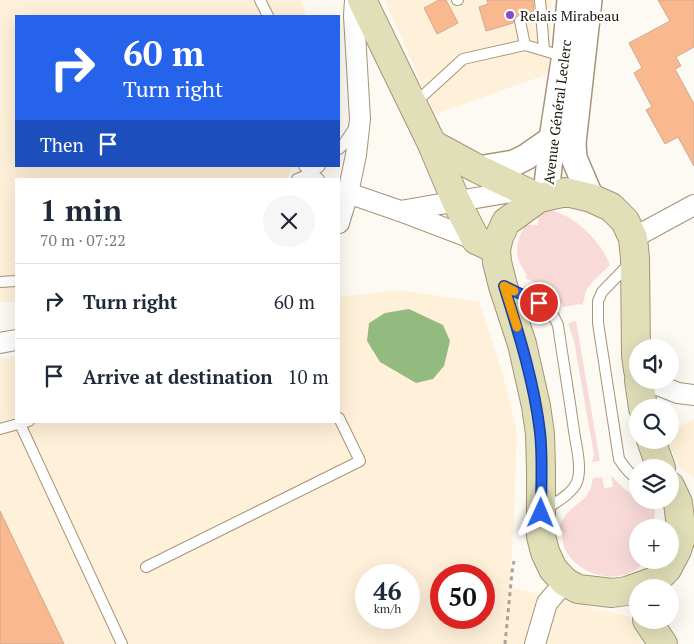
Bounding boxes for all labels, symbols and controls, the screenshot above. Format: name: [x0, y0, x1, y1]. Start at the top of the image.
place label: Relais Mirabeau: [520, 6, 619, 25]
marker: Relais Mirabeau: [504, 9, 516, 21]
text: 60 m: [123, 30, 204, 76]
icon: right: [40, 35, 105, 100]
street label: Avenue Général Leclerc: [539, 39, 575, 185]
text: Turn right: [123, 74, 223, 103]
icon: arrive: [94, 130, 122, 158]
text: Then: [40, 132, 84, 157]
text: 1 min: [40, 190, 122, 230]
button: close: [263, 195, 315, 247]
text: 70 m · 07:22: [40, 229, 126, 251]
pin: [518, 282, 560, 324]
icon: right: [40, 287, 68, 315]
text: Turn right: [83, 289, 177, 314]
text: 60 m: [274, 289, 315, 314]
icon: arrive: [525, 289, 553, 317]
map controls: [629, 339, 679, 629]
button: sound: [629, 339, 679, 389]
icon: arrive: [40, 362, 68, 390]
text: Arrive at destination: [83, 364, 272, 389]
text: 10 m: [287, 364, 329, 389]
button: search: [629, 399, 679, 449]
button: layers: [629, 459, 679, 509]
position arrow: [514, 486, 566, 538]
button: +: [629, 519, 679, 569]
speed limit sign: 50: [430, 564, 495, 629]
text: 46: [373, 574, 402, 607]
button: −: [629, 579, 679, 629]
text: km/h: [374, 601, 401, 616]

